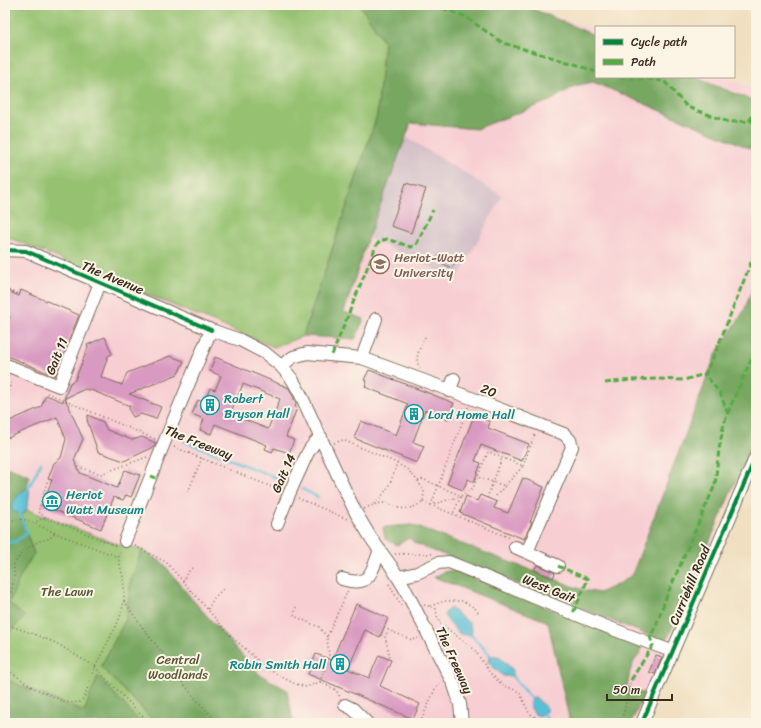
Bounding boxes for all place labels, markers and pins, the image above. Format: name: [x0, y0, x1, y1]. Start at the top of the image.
place label: Heriot-Watt University: [394, 246, 465, 284]
school or university icon: Heriot-Watt University: [369, 253, 391, 275]
place label: Robert Bryson Hall: [224, 387, 290, 425]
building icon: Robert Bryson Hall: [199, 394, 221, 416]
building icon: Lord Home Hall: [403, 403, 425, 425]
place label: Lord Home Hall: [428, 403, 515, 426]
place label: Heriot Watt Museum: [66, 483, 144, 521]
museum icon: Heriot Watt Museum: [41, 490, 63, 512]
place label: Robin Smith Hall: [230, 653, 326, 676]
building icon: Robin Smith Hall: [329, 653, 351, 675]

